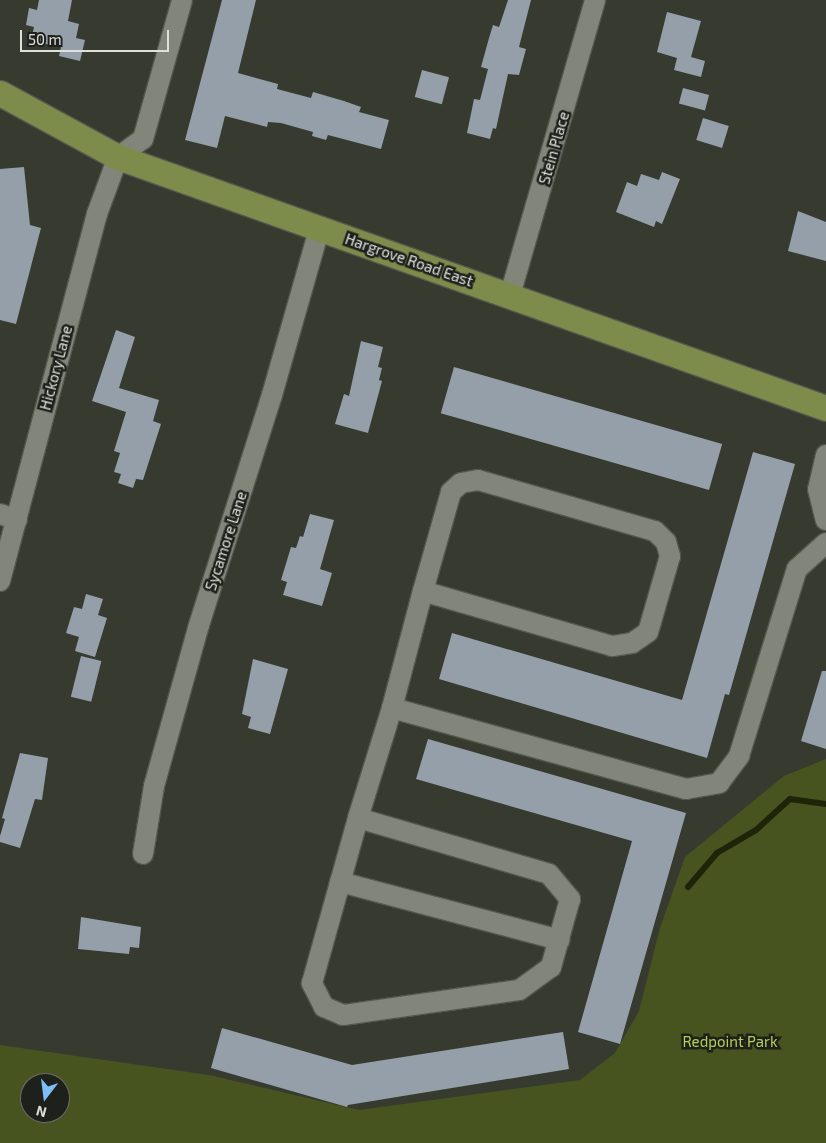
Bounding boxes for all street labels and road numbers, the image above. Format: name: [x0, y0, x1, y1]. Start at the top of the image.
street label: Stein Place: [535, 110, 573, 186]
street label: Hargrove Road East: [343, 230, 475, 290]
street label: Hickory Lane: [36, 324, 76, 412]
street label: Sycamore Lane: [201, 489, 251, 593]

